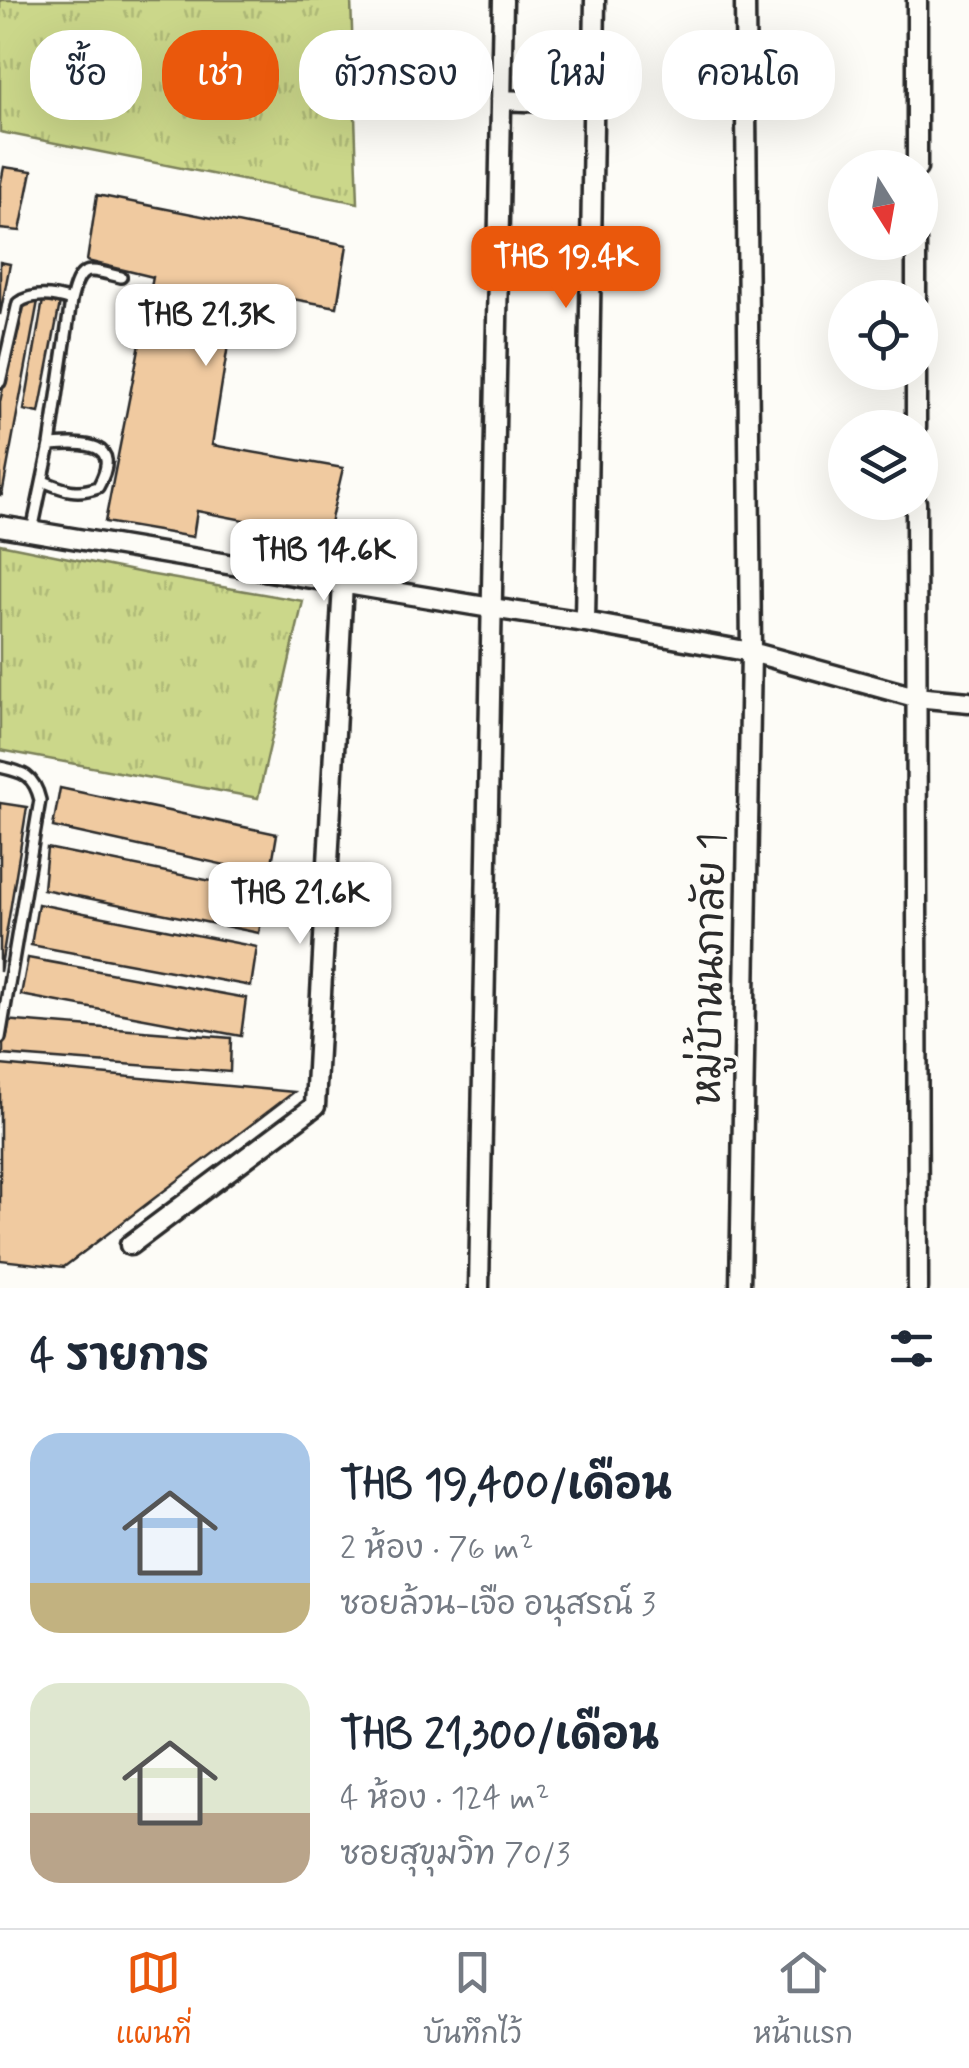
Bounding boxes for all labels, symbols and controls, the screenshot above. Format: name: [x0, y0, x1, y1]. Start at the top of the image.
chip: ซื้อ: [30, 30, 142, 120]
chip: เช่า: [162, 30, 279, 120]
chip: ตัวกรอง: [299, 30, 493, 120]
chip: ใหม่: [513, 30, 642, 120]
chip: คอนโด: [662, 30, 835, 120]
north arrow: [828, 150, 938, 260]
map controls: [828, 150, 938, 520]
pin: THB 19.4K: [452, 226, 680, 311]
text: THB 19.4K: [493, 237, 639, 279]
button: locate: [828, 280, 938, 390]
pin: THB 21.3K: [92, 284, 320, 369]
text: THB 21.3K: [137, 295, 275, 337]
button: layers: [828, 410, 938, 520]
pin: THB 14.6K: [210, 519, 438, 604]
text: THB 14.6K: [252, 530, 396, 572]
street label: หมู่บ้านนภาลัย 1: [681, 832, 740, 1106]
pin: THB 21.6K: [186, 862, 414, 947]
text: THB 21.6K: [230, 873, 370, 915]
icon: filters: [884, 1321, 939, 1376]
text: 4 รายการ: [30, 1330, 209, 1385]
text: THB 19,400/เดือน: [340, 1459, 672, 1514]
icon: home: [110, 1473, 230, 1593]
text: 2 ห้อง · 76 m²: [340, 1528, 534, 1570]
text: ซอยล้วน-เจือ อนุสรณ์ 3: [340, 1584, 656, 1626]
text: THB 21,300/เดือน: [340, 1709, 659, 1764]
icon: home: [110, 1723, 230, 1843]
text: 4 ห้อง · 124 m²: [340, 1778, 549, 1820]
text: ซอยสุขุมวิท 70/3: [340, 1834, 570, 1876]
tab: แผนที่: [116, 1945, 191, 2054]
tab: บันทึกไว้: [423, 1945, 522, 2054]
tab: หน้าแรก: [753, 1945, 853, 2054]

